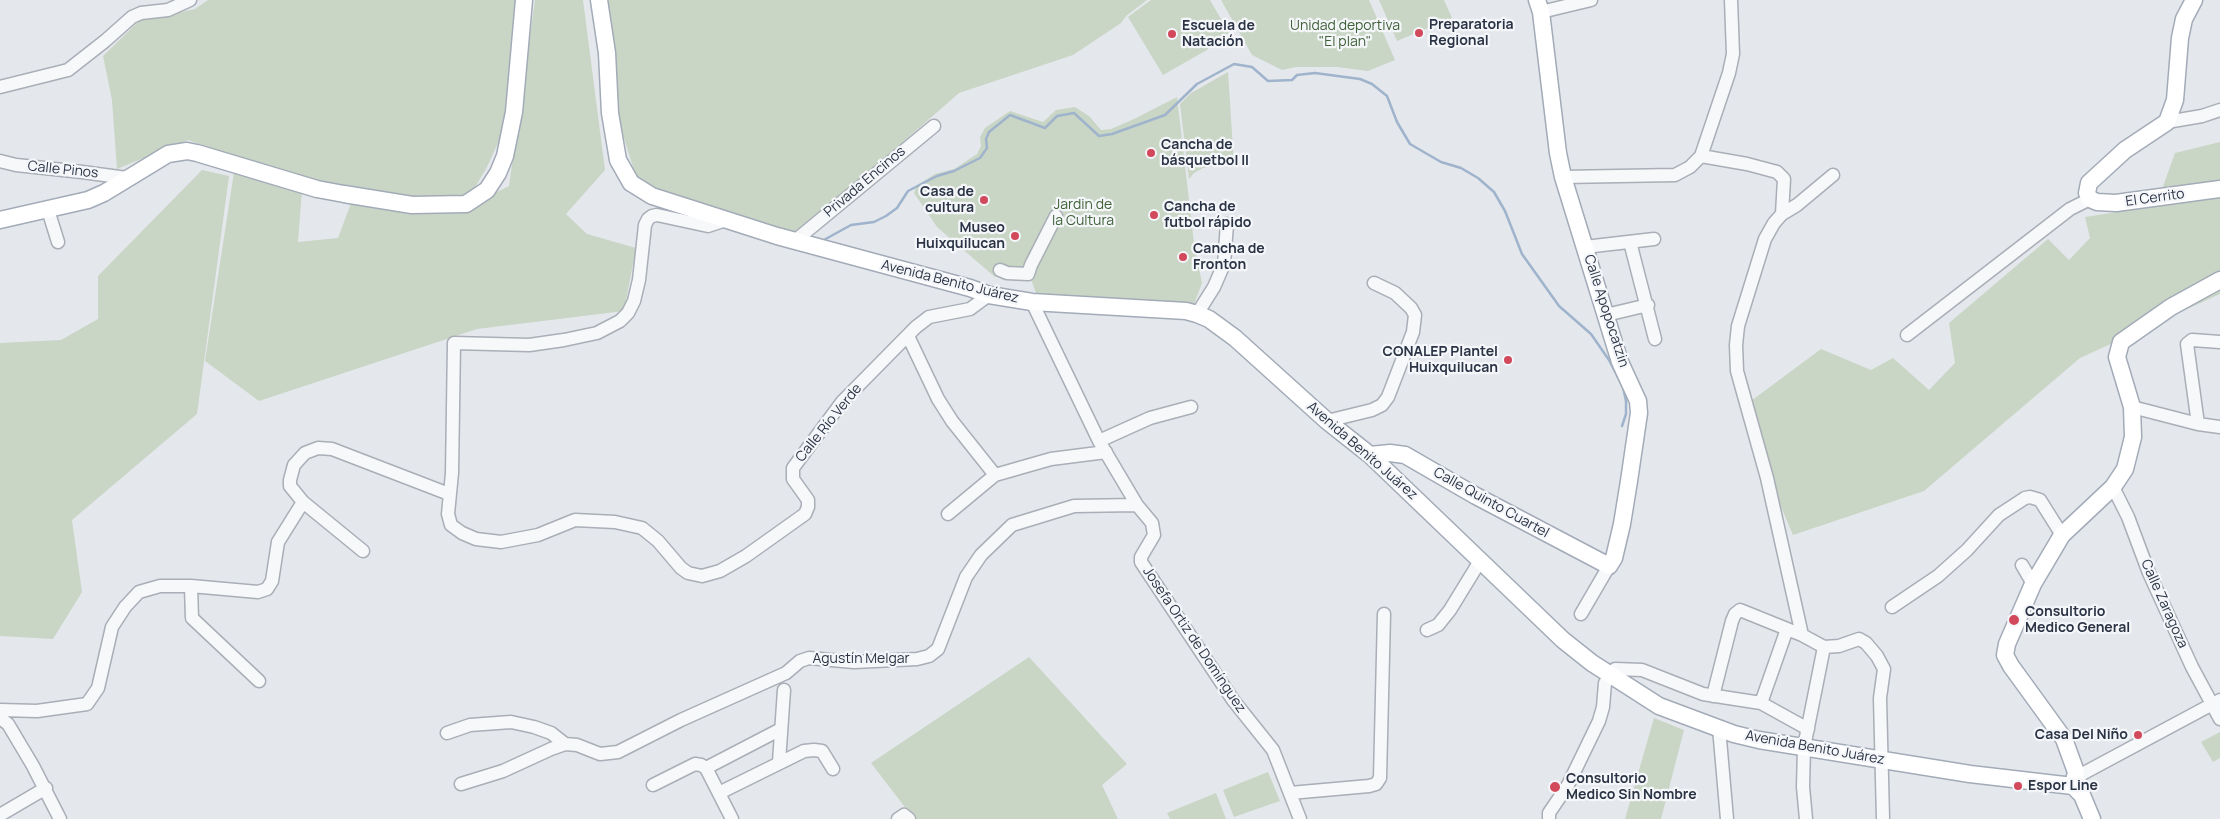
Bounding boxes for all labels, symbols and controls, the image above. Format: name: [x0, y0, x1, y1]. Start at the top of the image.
place label: Preparatoria Regional: [1429, 17, 1514, 49]
place label: Escuela de Natación: [1182, 18, 1255, 50]
park label: Unidad deportiva "El plan": [1290, 18, 1400, 50]
marker: Preparatoria Regional: [1413, 27, 1425, 39]
marker: Escuela de Natación: [1166, 28, 1178, 40]
place label: Cancha de básquetbol II: [1161, 137, 1249, 170]
street label: Privada Encinos: [821, 143, 909, 221]
marker: Cancha de básquetbol II: [1145, 147, 1157, 159]
street label: Calle Pinos: [27, 158, 99, 182]
place label: Casa de cultura: [920, 184, 974, 216]
street label: El Cerrito: [2125, 186, 2185, 210]
marker: Casa de cultura: [978, 194, 990, 206]
park label: Jardin de la Cultura: [1052, 197, 1114, 230]
place label: Cancha de futbol rápido: [1164, 199, 1251, 232]
marker: Cancha de futbol rápido: [1148, 209, 1160, 221]
place label: Museo Huixquilucan: [916, 220, 1005, 252]
marker: Museo Huixquilucan: [1009, 230, 1021, 242]
place label: Cancha de Fronton: [1193, 241, 1265, 274]
marker: Cancha de Fronton: [1177, 251, 1189, 263]
street label: Calle Apopocatzin: [1580, 253, 1632, 369]
street label: Avenida Benito Juárez: [879, 257, 1021, 307]
place label: CONALEP Plantel Huixquilucan: [1383, 344, 1498, 377]
marker: CONALEP Plantel Huixquilucan: [1502, 354, 1514, 366]
street label: Calle Río Verde: [792, 381, 866, 465]
street label: Avenida Benito Juárez: [1303, 398, 1421, 504]
street label: Calle Quinto Cuartel: [1430, 464, 1552, 542]
street label: Calle Zaragoza: [2137, 557, 2191, 651]
street label: Josefa Ortiz de Domínguez: [1139, 564, 1249, 716]
place label: Consultorio Medico General: [2025, 604, 2130, 636]
marker: Consultorio Medico General: [2007, 613, 2021, 627]
street label: Agustín Melgar: [812, 651, 910, 667]
street label: Avenida Benito Juárez: [1744, 727, 1886, 769]
place label: Casa Del Niño: [2035, 727, 2128, 743]
marker: Casa Del Niño: [2132, 729, 2144, 741]
place label: Consultorio Medico Sin Nombre: [1566, 771, 1697, 804]
place label: Espor Line: [2028, 778, 2098, 794]
marker: Consultorio Medico Sin Nombre: [1548, 780, 1562, 794]
marker: Espor Line: [2012, 780, 2024, 792]

